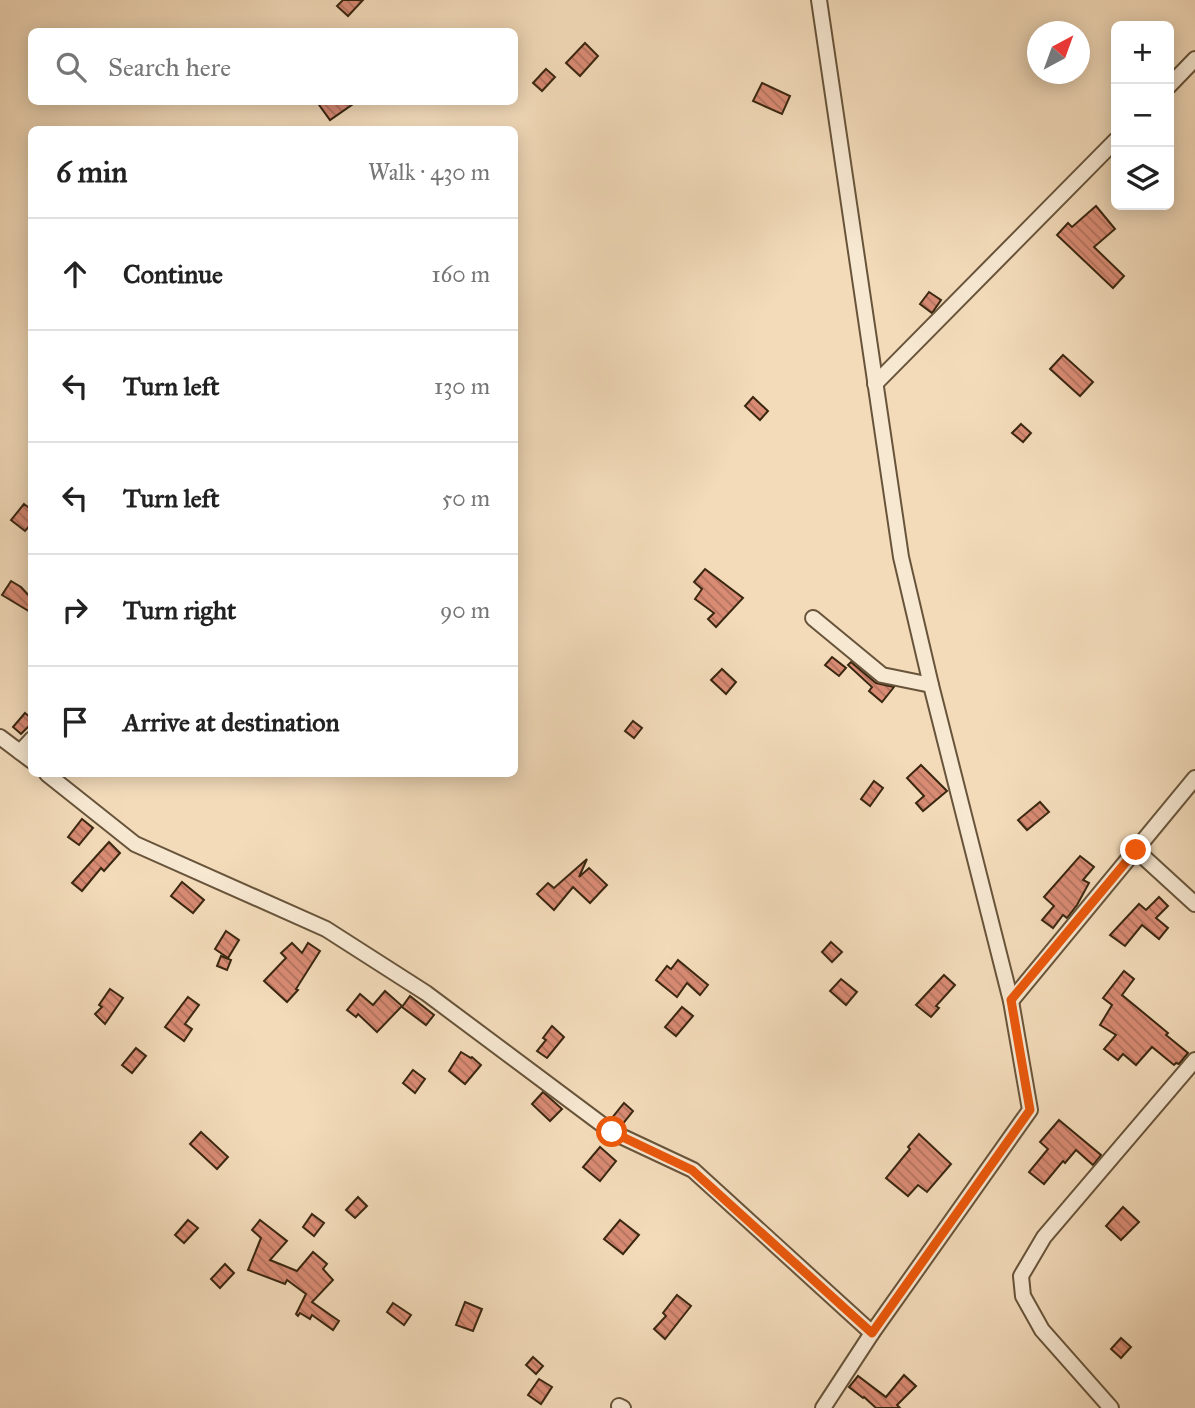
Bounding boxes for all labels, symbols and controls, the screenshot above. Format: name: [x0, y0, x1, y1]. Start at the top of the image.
north arrow: [1027, 21, 1090, 84]
map controls: [1111, 21, 1174, 210]
button: +: [1111, 21, 1174, 84]
search box: [28, 28, 518, 105]
icon: search: [52, 48, 90, 86]
text: Search here: [108, 51, 231, 83]
button: −: [1111, 84, 1174, 147]
button: layers: [1111, 147, 1174, 210]
text: 6 min: [56, 154, 128, 190]
text: Walk · 430 m: [368, 158, 490, 186]
icon: ahead: [56, 255, 94, 293]
text: Continue: [123, 258, 223, 290]
text: 160 m: [432, 260, 490, 288]
icon: left: [56, 367, 94, 405]
text: Turn left: [123, 370, 219, 402]
text: 130 m: [434, 372, 490, 400]
icon: left: [56, 479, 94, 517]
text: Turn left: [123, 482, 219, 514]
text: 50 m: [442, 484, 490, 512]
icon: right: [56, 591, 94, 629]
text: Turn right: [123, 594, 236, 626]
text: 90 m: [440, 596, 490, 624]
icon: arrive: [56, 703, 94, 741]
text: Arrive at destination: [123, 706, 340, 738]
route end: [1120, 834, 1151, 865]
route start: [596, 1116, 627, 1147]

